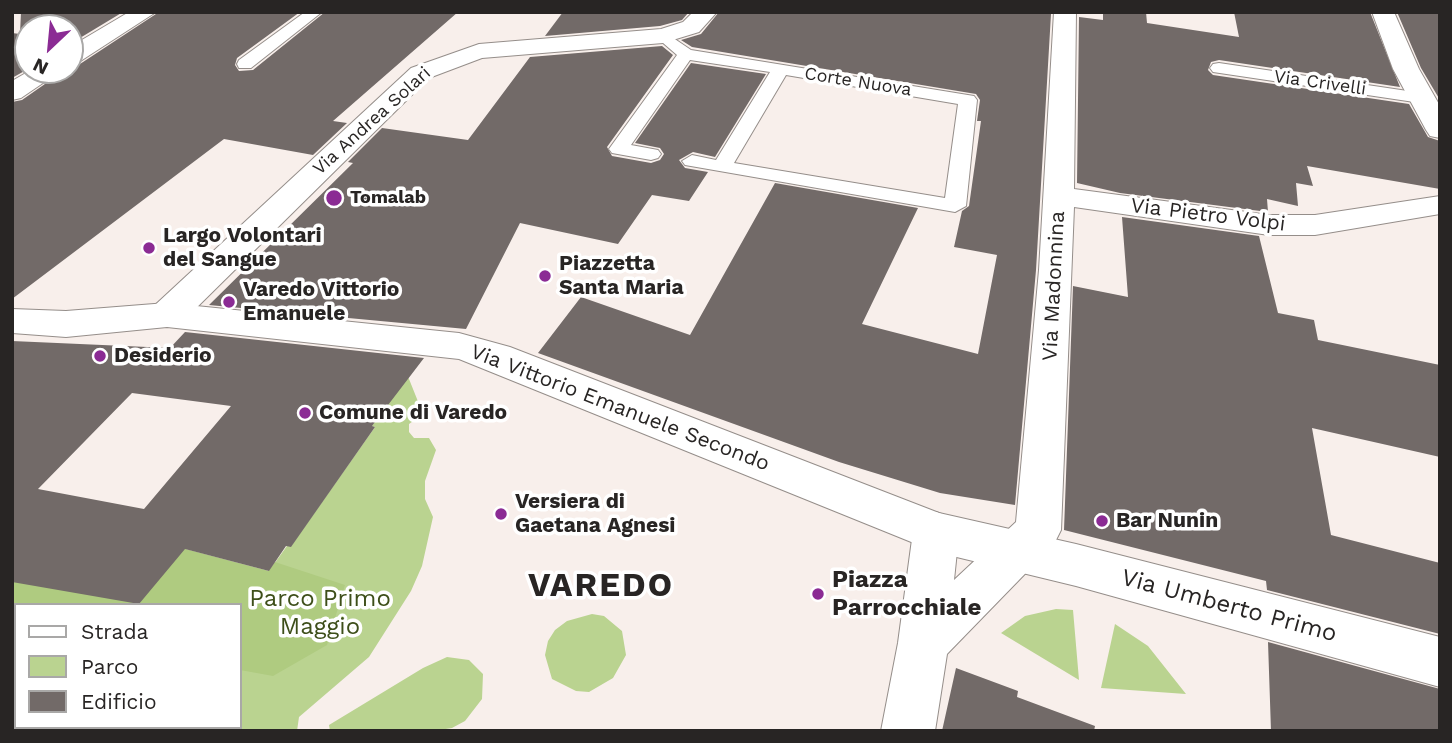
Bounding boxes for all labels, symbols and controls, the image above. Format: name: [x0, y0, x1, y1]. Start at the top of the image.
north arrow: [14, 14, 84, 84]
text: N: [29, 53, 52, 80]
street label: Via Andrea Solari: [309, 62, 435, 180]
street label: Corte Nuova: [803, 63, 913, 101]
street label: Via Crivelli: [1273, 66, 1367, 100]
place label: Tomalab: [350, 187, 426, 209]
marker: Tomalab: [324, 188, 344, 208]
street label: Via Pietro Volpi: [1129, 193, 1287, 237]
street label: Via Madonnina: [1037, 210, 1071, 362]
place label: Largo Volontari del Sangue: [163, 223, 322, 273]
marker: Largo Volontari del Sangue: [141, 240, 157, 256]
place label: Piazzetta Santa Maria: [559, 251, 684, 301]
marker: Piazzetta Santa Maria: [537, 268, 553, 284]
place label: Varedo Vittorio Emanuele: [243, 277, 399, 327]
marker: Varedo Vittorio Emanuele: [221, 294, 237, 310]
street label: Via Vittorio Emanuele Secondo: [467, 339, 773, 477]
place label: Desiderio: [114, 343, 212, 369]
marker: Desiderio: [92, 348, 108, 364]
place label: Comune di Varedo: [319, 400, 507, 426]
marker: Comune di Varedo: [297, 405, 313, 421]
place label: Versiera di Gaetana Agnesi: [515, 489, 675, 539]
marker: Versiera di Gaetana Agnesi: [493, 506, 509, 522]
place label: Bar Nunin: [1116, 508, 1218, 534]
marker: Bar Nunin: [1094, 513, 1110, 529]
street label: Via Umberto Primo: [1118, 563, 1340, 649]
district label: VAREDO: [529, 566, 673, 606]
place label: Piazza Parrocchiale: [832, 566, 982, 622]
park label: Parco Primo Maggio: [249, 585, 391, 641]
marker: Piazza Parrocchiale: [810, 586, 826, 602]
legend: [14, 603, 242, 729]
text: Strada: [81, 619, 148, 644]
text: Parco: [81, 654, 138, 679]
text: Edificio: [81, 689, 157, 714]

